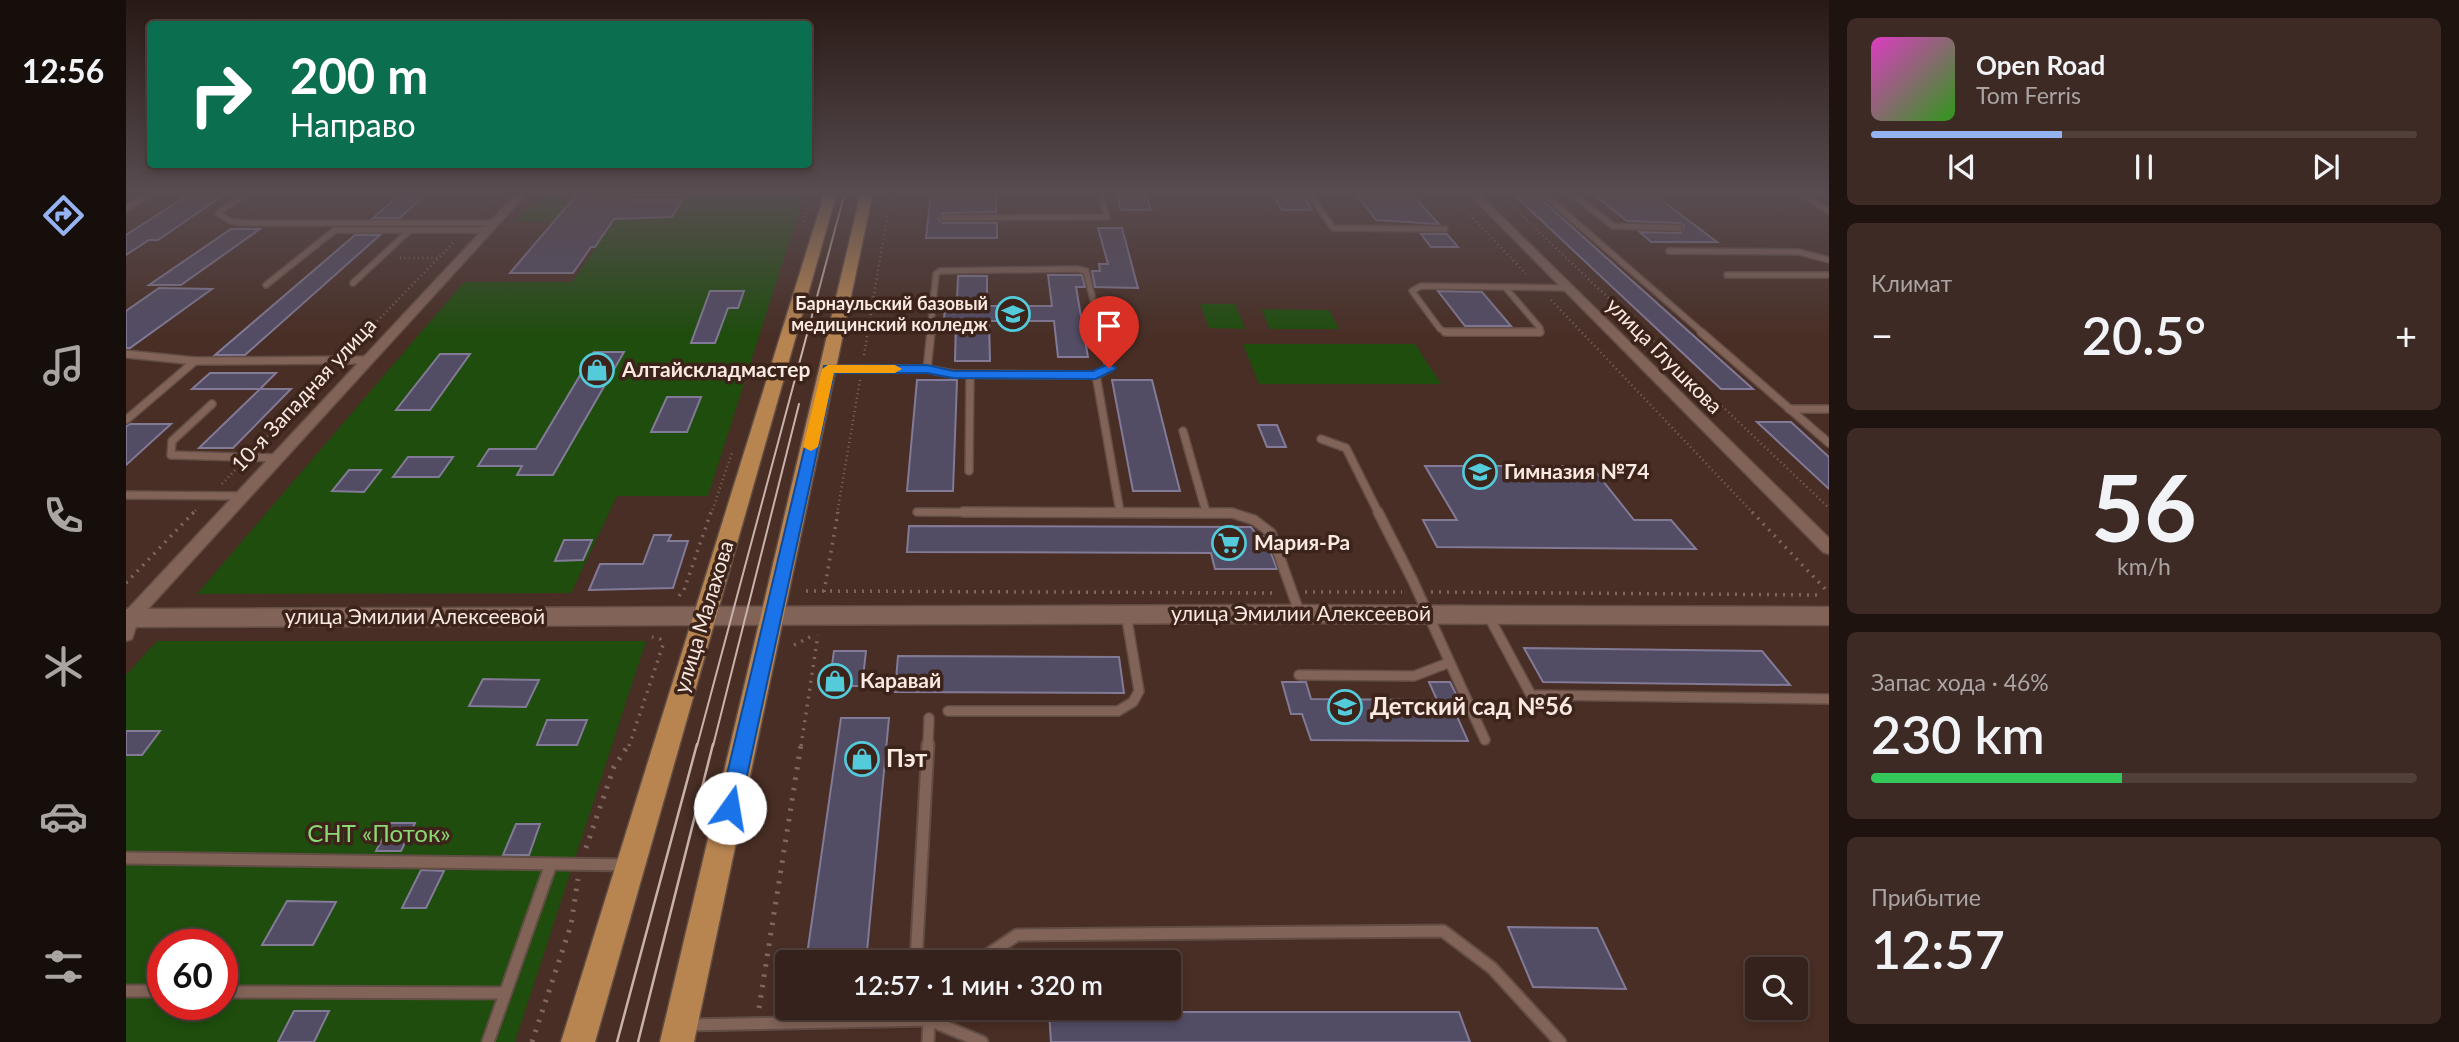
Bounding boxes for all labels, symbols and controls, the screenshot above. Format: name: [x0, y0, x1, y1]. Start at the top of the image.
text: 200 m: [290, 46, 428, 104]
icon: right: [175, 49, 266, 140]
text: Open Road: [1976, 49, 2105, 81]
text: 12:56: [22, 51, 104, 90]
text: Tom Ferris: [1976, 81, 2081, 109]
text: Направо: [290, 105, 416, 144]
icon: previous: [1943, 148, 1981, 186]
icon: pause: [2125, 148, 2163, 186]
icon: next: [2307, 148, 2345, 186]
icon: directions: [39, 191, 88, 240]
text: Климат: [1871, 269, 1952, 297]
place label: Барнаульский базовый медицинский колледж: [791, 292, 988, 335]
street label: улица Глушкова: [1602, 292, 1728, 418]
school or university icon: Барнаульский базовый медицинский колледж: [994, 295, 1032, 333]
pin: [1079, 296, 1139, 368]
text: 20.5°: [2082, 304, 2206, 366]
icon: arrive: [1090, 307, 1128, 345]
street label: 10-я Западная улица: [225, 312, 381, 476]
text: −: [1871, 312, 1893, 358]
text: +: [2395, 312, 2417, 358]
icon: music: [39, 341, 88, 390]
shop icon: Алтайскладмастер: [578, 351, 616, 389]
place label: Алтайскладмастер: [621, 356, 811, 381]
text: 56: [2091, 452, 2197, 561]
school or university icon: Гимназия №74: [1461, 453, 1499, 491]
place label: Гимназия №74: [1504, 458, 1649, 483]
icon: phone: [39, 491, 88, 540]
supermarket icon: Мария-Ра: [1210, 524, 1248, 562]
place label: Мария-Ра: [1254, 529, 1350, 554]
street label: улица Малахова: [668, 537, 738, 696]
text: km/h: [2117, 552, 2171, 580]
street label: улица Эмилии Алексеевой: [1171, 600, 1431, 625]
street label: улица Эмилии Алексеевой: [285, 603, 545, 628]
icon: climate: [39, 642, 88, 691]
shop icon: Каравай: [816, 662, 854, 700]
place label: Каравай: [860, 667, 941, 692]
text: Запас хода · 46%: [1871, 668, 2049, 696]
school or university icon: Детский сад №56: [1326, 688, 1364, 726]
place label: Детский сад №56: [1370, 691, 1573, 720]
text: 230 km: [1871, 703, 2045, 765]
shop icon: Пэт: [843, 740, 881, 778]
place label: Пэт: [886, 743, 928, 772]
position arrow: [693, 771, 767, 845]
icon: car: [39, 792, 88, 841]
park label: СНТ «Поток»: [307, 818, 451, 847]
text: Прибытие: [1871, 883, 1981, 911]
text: 12:57: [1871, 918, 2005, 980]
speed limit sign: 60: [147, 929, 238, 1020]
icon: filters: [39, 942, 88, 991]
map controls: [1745, 957, 1808, 1020]
button: search: [1745, 957, 1808, 1020]
text: 12:57 · 1 мин · 320 m: [853, 969, 1103, 1001]

